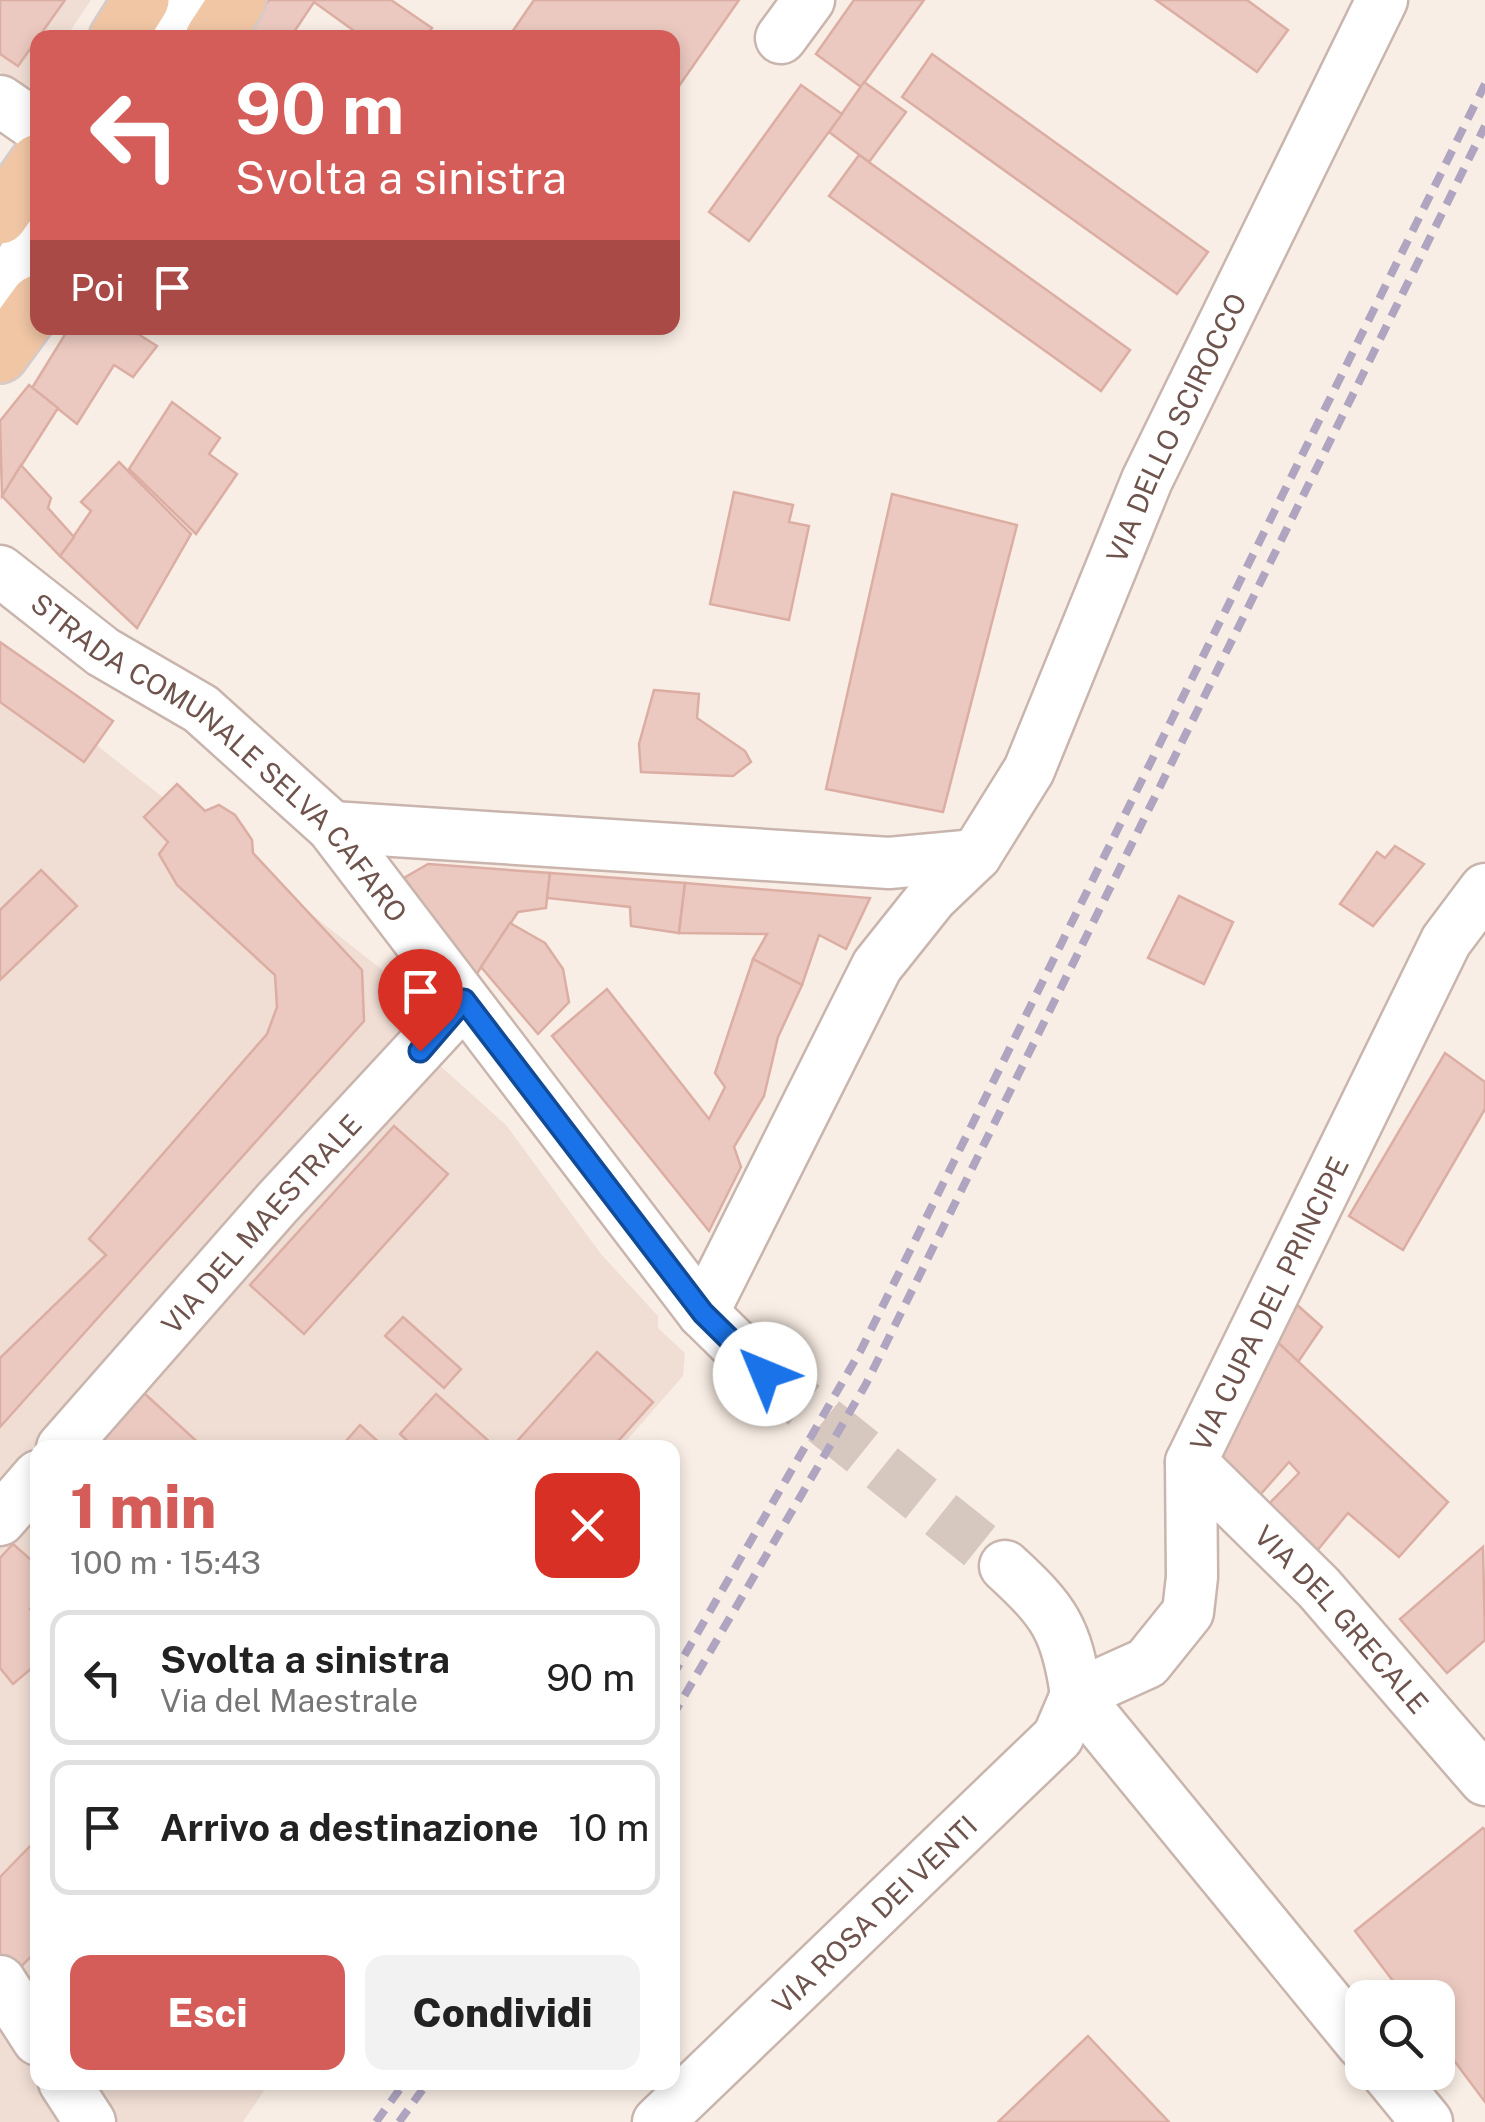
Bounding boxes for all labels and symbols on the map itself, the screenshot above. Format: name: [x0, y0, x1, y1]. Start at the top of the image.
street label: VIA DELLO SCIROCCO: [1099, 287, 1253, 567]
street label: STRADA COMUNALE SELVA CAFARO: [25, 586, 415, 928]
pin: [378, 949, 463, 1052]
street label: VIA DEL MAESTRALE: [154, 1107, 368, 1340]
street label: VIA CUPA DEL PRINCIPE: [1183, 1151, 1354, 1456]
position arrow: [713, 1322, 817, 1426]
street label: VIA DEL GRECALE: [1248, 1518, 1436, 1720]
street label: VIA ROSA DEI VENTI: [765, 1808, 983, 2020]

